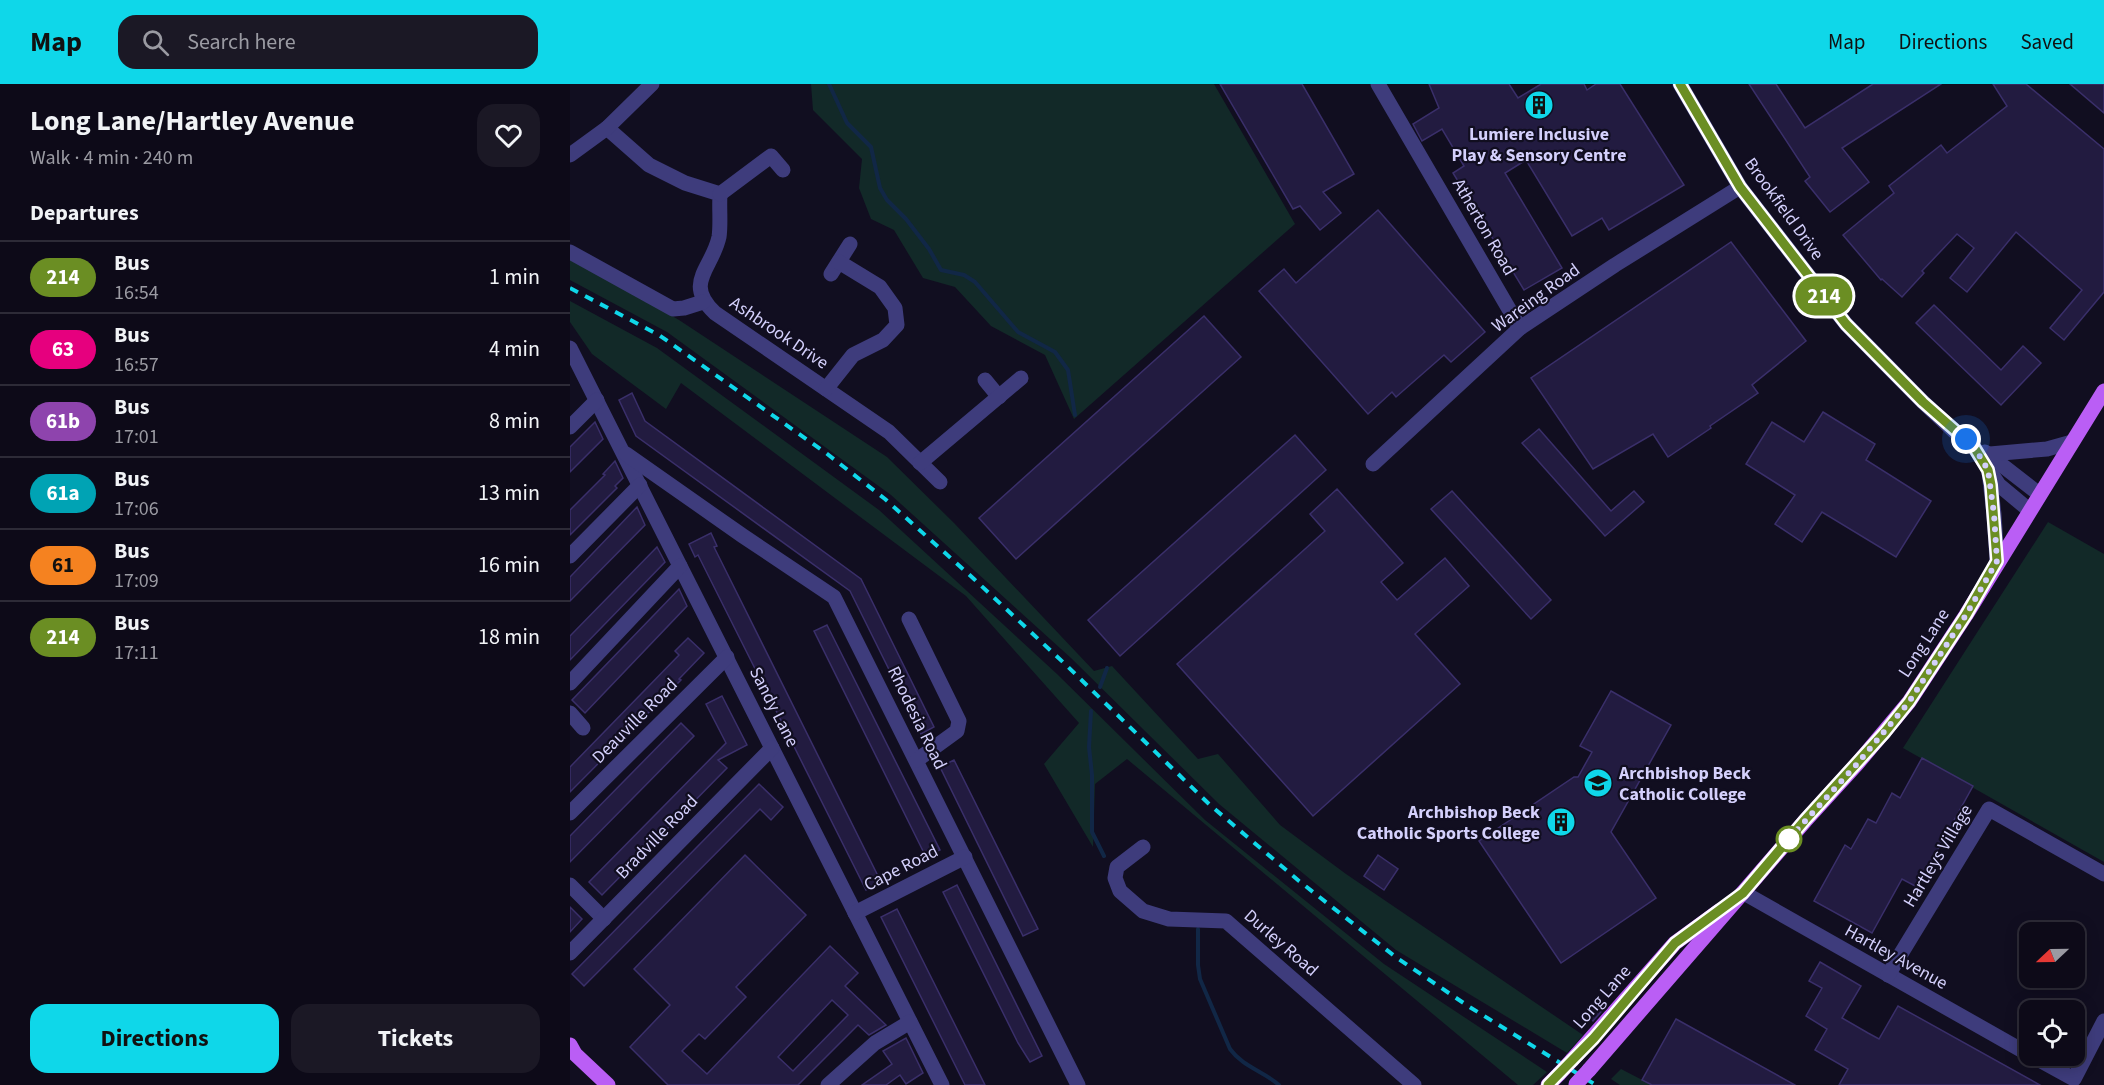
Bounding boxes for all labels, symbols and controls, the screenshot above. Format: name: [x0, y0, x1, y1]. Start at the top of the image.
search box: [118, 15, 538, 69]
text: Map: [30, 22, 82, 62]
icon: search: [139, 26, 172, 59]
text: Search here: [187, 26, 296, 58]
text: Map: [1828, 27, 1866, 57]
text: Directions: [1899, 27, 1987, 57]
text: Saved: [2020, 27, 2074, 57]
building icon: Lumiere Inclusive Play & Sensory Centre: [1523, 89, 1555, 121]
text: Long Lane/Hartley Avenue: [30, 101, 354, 141]
button: heart: [477, 104, 540, 167]
place label: Lumiere Inclusive Play & Sensory Centre: [1451, 122, 1627, 168]
text: Walk · 4 min · 240 m: [30, 144, 193, 172]
street label: Brookfield Drive: [1738, 153, 1830, 265]
street label: Atherton Road: [1446, 174, 1522, 280]
text: Departures: [30, 197, 139, 229]
text: Bus: [114, 247, 150, 279]
street label: Wareing Road: [1487, 257, 1585, 339]
text: 1 min: [489, 261, 540, 293]
text: 214: [46, 262, 80, 292]
line badge: 214: [1790, 276, 1858, 316]
text: 16:54: [114, 279, 159, 307]
text: 214: [1807, 281, 1841, 311]
street label: Ashbrook Drive: [725, 291, 834, 375]
text: Bus: [114, 319, 150, 351]
text: 4 min: [489, 333, 540, 365]
text: 63: [52, 334, 74, 364]
text: 16:57: [114, 351, 159, 379]
text: Bus: [114, 391, 150, 423]
text: 8 min: [489, 405, 540, 437]
text: 61b: [46, 406, 80, 436]
text: 17:01: [114, 423, 159, 451]
your location: [1951, 424, 1981, 454]
text: Bus: [114, 463, 150, 495]
text: 13 min: [478, 477, 540, 509]
text: 61a: [46, 478, 80, 508]
text: 17:06: [114, 495, 159, 523]
text: Bus: [114, 535, 150, 567]
text: 16 min: [478, 549, 540, 581]
text: 61: [52, 550, 74, 580]
text: 17:09: [114, 567, 159, 595]
street label: Long Lane: [1892, 604, 1956, 682]
text: Bus: [114, 607, 150, 639]
text: 18 min: [478, 621, 540, 653]
text: 214: [46, 622, 80, 652]
text: 17:11: [114, 639, 159, 667]
street label: Rhodesia Road: [881, 662, 953, 774]
street label: Sandy Lane: [743, 663, 805, 752]
street label: Deauville Road: [587, 673, 683, 769]
place label: Archbishop Beck Catholic College: [1618, 761, 1751, 807]
school or university icon: Archbishop Beck Catholic College: [1582, 767, 1614, 799]
street label: Bradville Road: [610, 789, 704, 885]
place label: Archbishop Beck Catholic Sports College: [1357, 800, 1540, 846]
street label: Hartleys Village: [1897, 800, 1979, 912]
building icon: Archbishop Beck Catholic Sports College: [1545, 806, 1577, 838]
unlabelled marker: [1776, 826, 1802, 852]
street label: Cape Road: [859, 839, 943, 897]
street label: Durley Road: [1238, 904, 1324, 982]
street label: Hartley Avenue: [1840, 918, 1952, 996]
north arrow: [2019, 922, 2085, 988]
map controls: [2019, 922, 2085, 1066]
street label: Long Lane: [1567, 960, 1637, 1034]
button: locate: [2019, 1000, 2085, 1066]
button: Directions: [30, 1004, 279, 1073]
button: Tickets: [291, 1004, 540, 1073]

